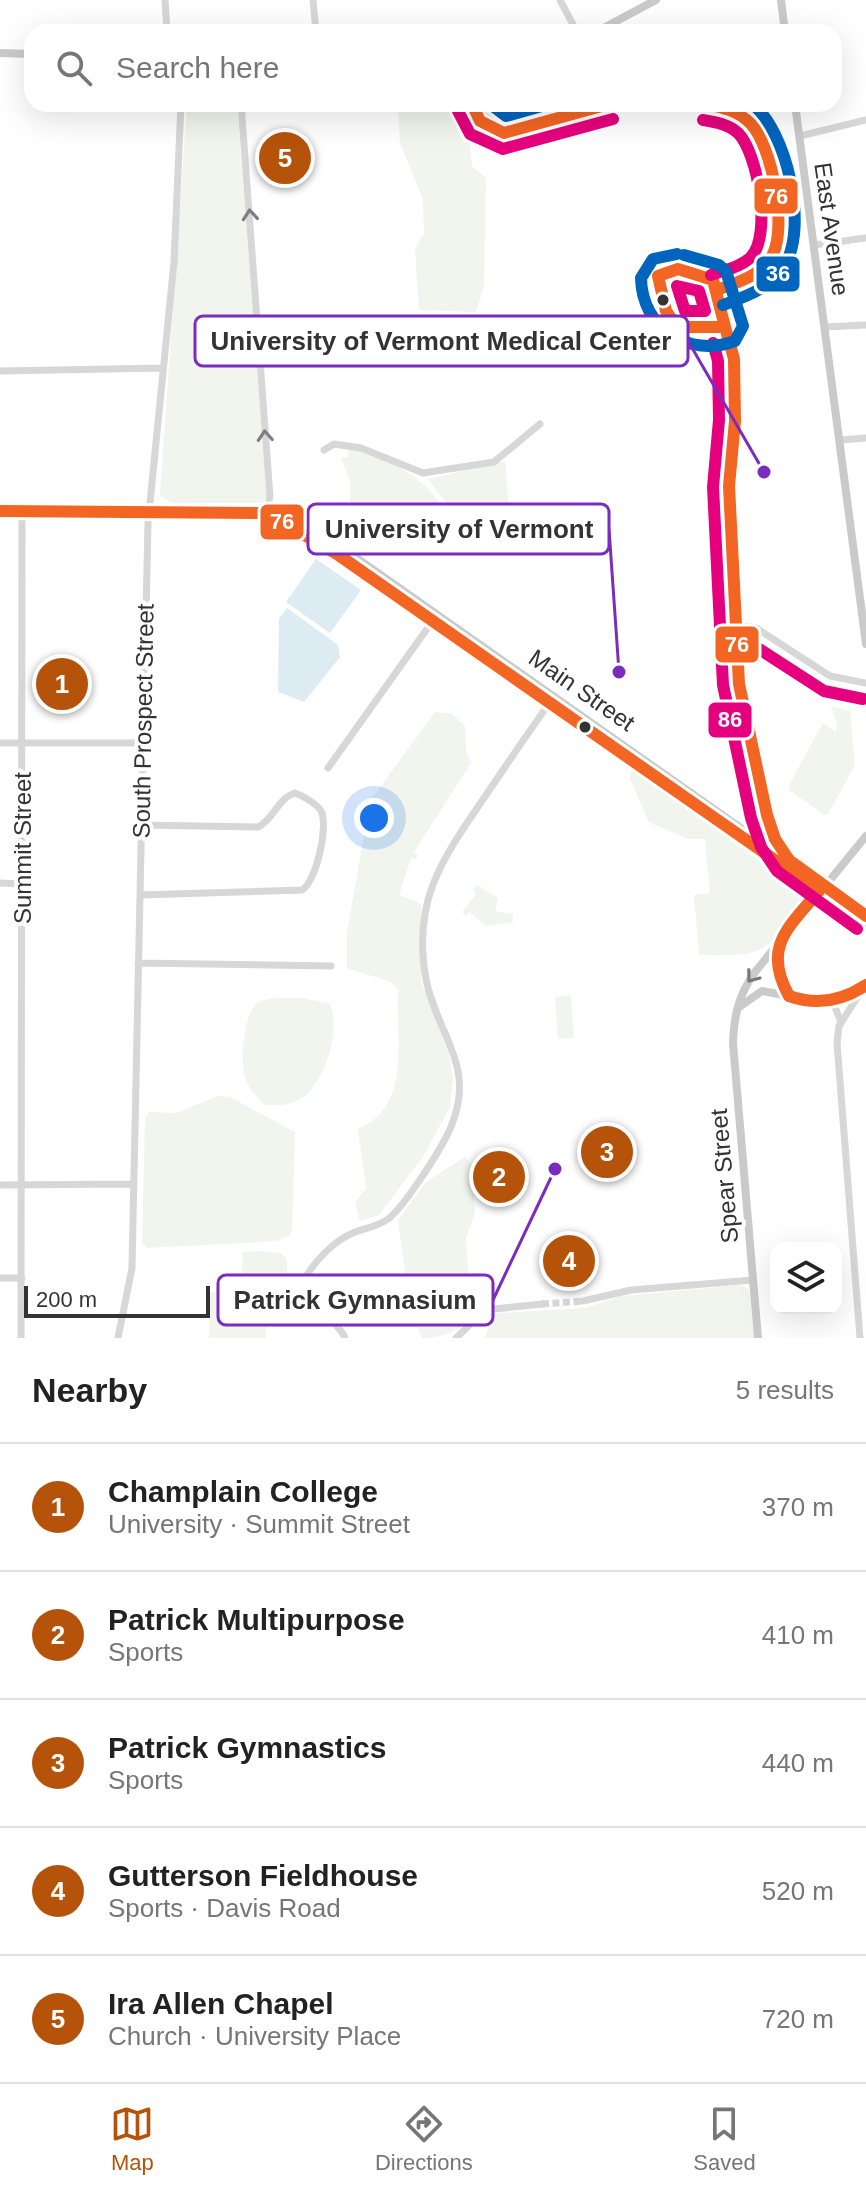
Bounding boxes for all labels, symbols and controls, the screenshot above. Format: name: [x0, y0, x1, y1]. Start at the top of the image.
search box: [24, 24, 842, 112]
icon: search: [52, 46, 96, 90]
text: Search here: [116, 51, 279, 84]
pin: 5: [259, 128, 311, 188]
street label: East Avenue: [809, 161, 855, 297]
line badge: 76: [753, 177, 799, 215]
text: 76: [764, 184, 788, 209]
one-way arrow: [241, 208, 258, 221]
line badge: 36: [755, 255, 801, 293]
text: 36: [766, 261, 790, 286]
unlabelled marker: [655, 292, 671, 308]
callout: University of Vermont Medical Center: [195, 316, 688, 366]
text: University of Vermont Medical Center: [211, 326, 671, 356]
one-way arrow: [257, 429, 274, 442]
line badge: 76: [259, 503, 305, 541]
callout: University of Vermont: [308, 504, 609, 554]
text: 76: [270, 509, 294, 534]
text: University of Vermont: [325, 514, 594, 544]
street label: South Prospect Street: [127, 603, 159, 839]
line badge: 76: [714, 625, 760, 664]
text: 76: [725, 632, 749, 657]
street label: Main Street: [524, 644, 640, 736]
pin: 1: [36, 654, 88, 714]
line badge: 86: [707, 701, 753, 739]
text: 86: [718, 707, 742, 732]
unlabelled marker: [577, 719, 593, 735]
street label: Summit Street: [9, 772, 36, 924]
your location: [354, 798, 394, 838]
one-way arrow: [747, 968, 761, 983]
street label: Spear Street: [705, 1107, 743, 1244]
pin: 3: [581, 1122, 633, 1182]
pin: 2: [473, 1147, 525, 1207]
pin: 4: [543, 1231, 595, 1291]
map controls: [770, 1242, 842, 1314]
button: layers: [770, 1242, 842, 1314]
callout: Patrick Gymnasium: [218, 1275, 493, 1325]
scale bar: [24, 1282, 210, 1318]
text: Patrick Gymnasium: [234, 1285, 476, 1315]
text: 200 m: [36, 1287, 97, 1312]
text: Nearby: [32, 1371, 147, 1409]
text: 5 results: [736, 1375, 834, 1405]
text: Champlain College: [108, 1475, 378, 1508]
text: 1: [51, 1492, 65, 1522]
text: 370 m: [762, 1492, 834, 1522]
text: University · Summit Street: [108, 1509, 410, 1539]
text: Patrick Multipurpose: [108, 1603, 405, 1636]
text: 2: [51, 1620, 65, 1650]
text: 410 m: [762, 1620, 834, 1650]
text: Sports: [108, 1637, 183, 1667]
text: Patrick Gymnastics: [108, 1731, 386, 1764]
text: 3: [51, 1748, 65, 1778]
text: 440 m: [762, 1748, 834, 1778]
text: Sports: [108, 1765, 183, 1795]
text: Gutterson Fieldhouse: [108, 1859, 418, 1892]
text: 4: [51, 1876, 65, 1906]
text: 520 m: [762, 1876, 834, 1906]
text: Sports · Davis Road: [108, 1893, 341, 1923]
text: Ira Allen Chapel: [108, 1987, 334, 2020]
text: 5: [51, 2004, 65, 2034]
text: 720 m: [762, 2004, 834, 2034]
text: Church · University Place: [108, 2021, 401, 2051]
tab: Map: [110, 2102, 154, 2176]
tab: Directions: [375, 2102, 473, 2176]
tab: Saved: [693, 2102, 756, 2176]

